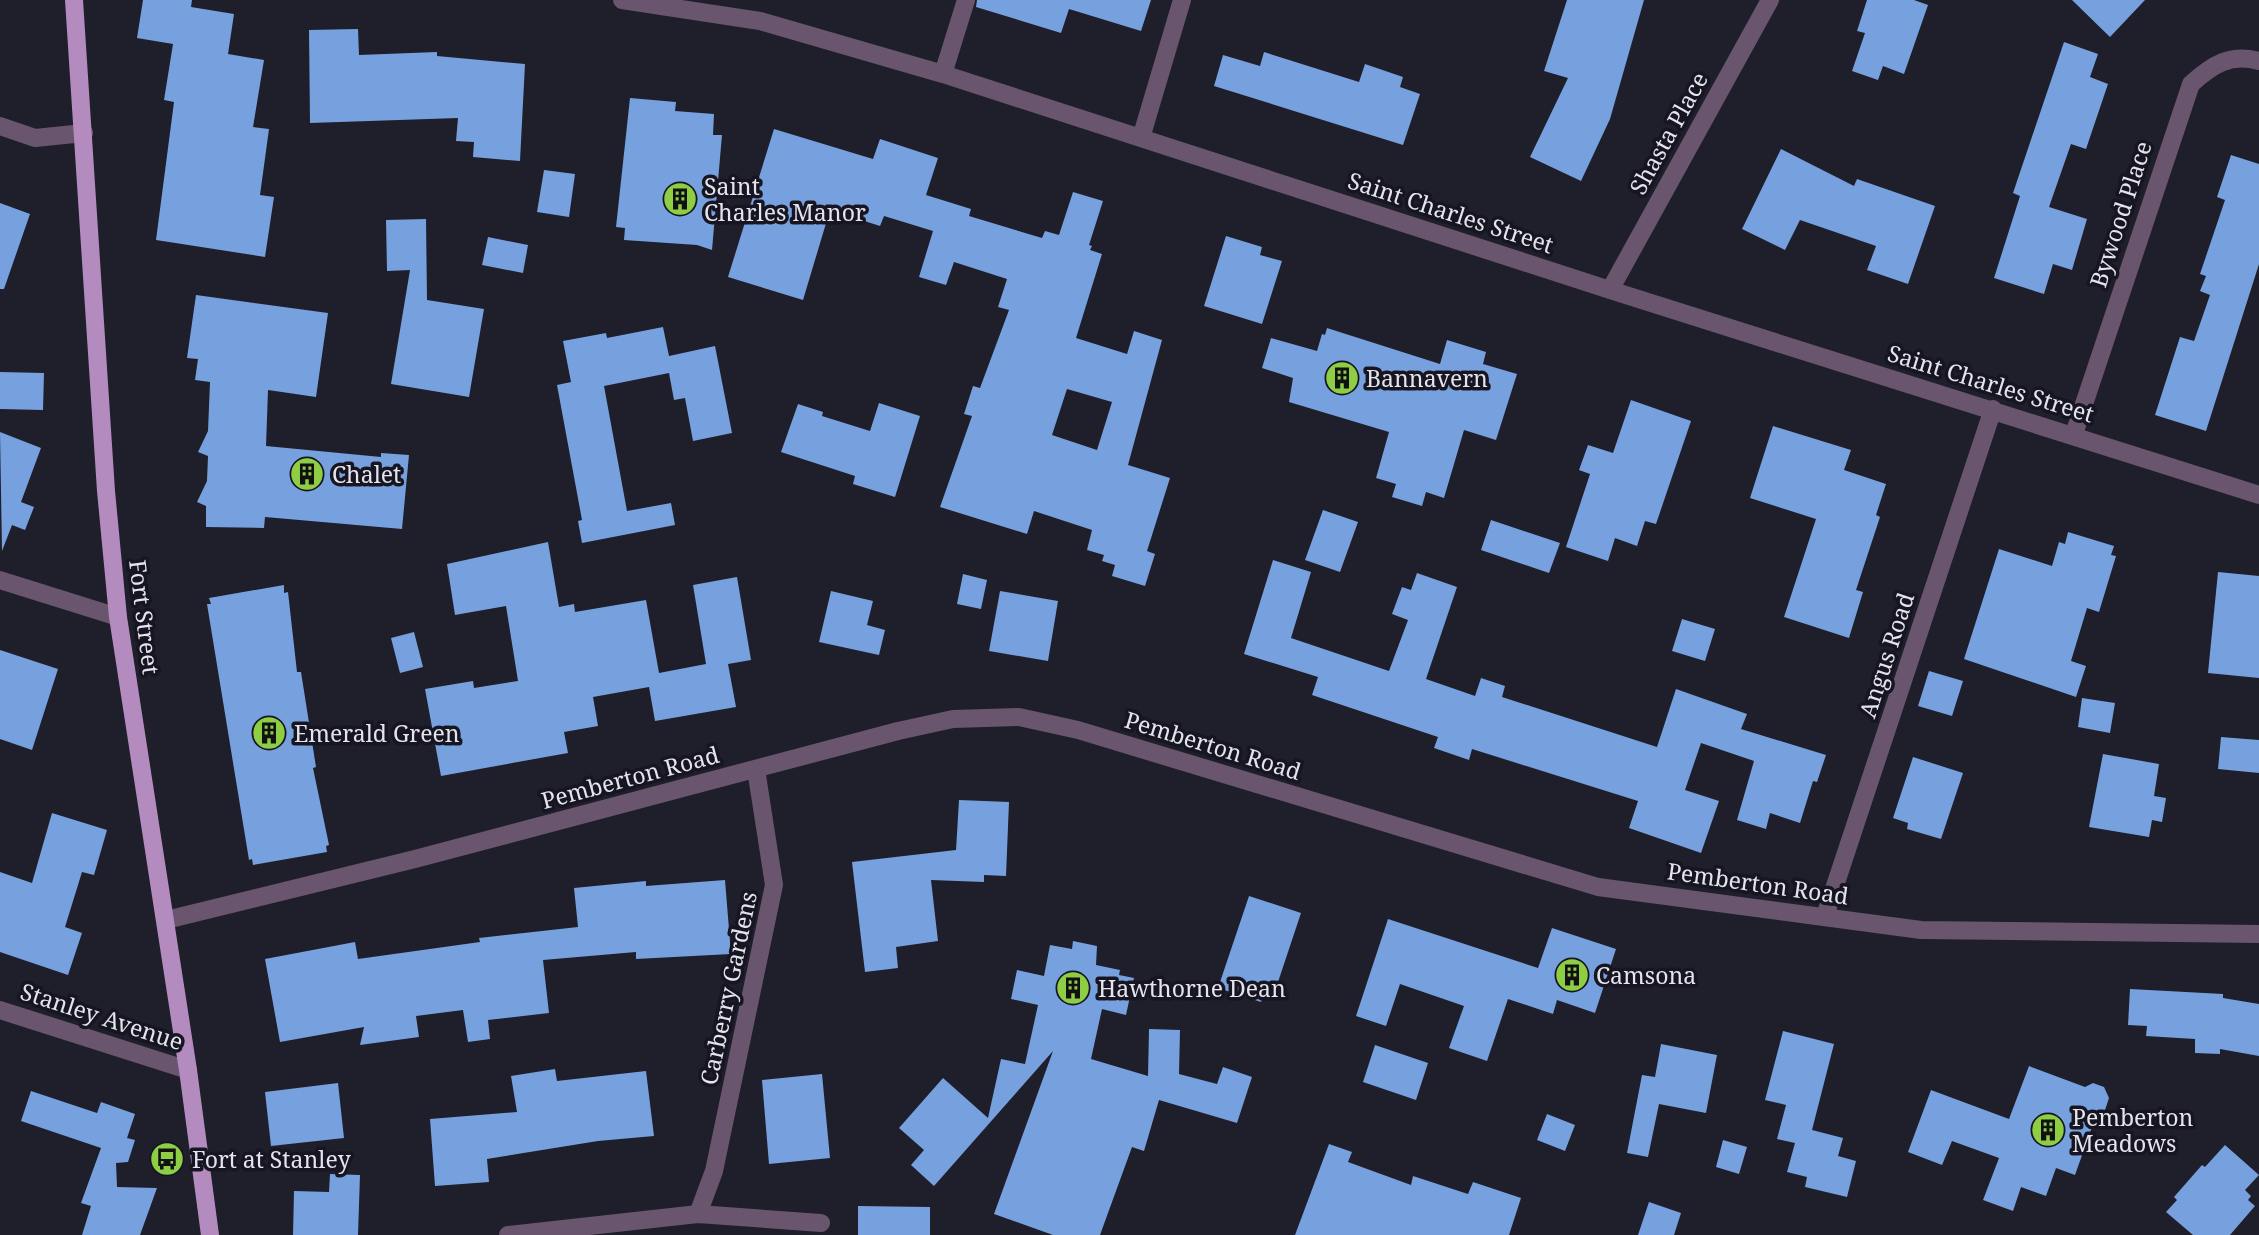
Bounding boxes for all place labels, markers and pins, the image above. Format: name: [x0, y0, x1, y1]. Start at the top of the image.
place label: Saint Charles Manor: [704, 170, 866, 228]
building icon: Saint Charles Manor: [661, 180, 699, 218]
building icon: Bannavern: [1323, 359, 1361, 397]
place label: Bannavern: [1366, 362, 1488, 394]
building icon: Chalet: [288, 455, 326, 493]
place label: Chalet: [332, 458, 401, 490]
building icon: Emerald Green: [250, 714, 288, 752]
place label: Emerald Green: [294, 717, 460, 749]
building icon: Camsona: [1553, 956, 1591, 994]
place label: Camsona: [1596, 959, 1696, 991]
building icon: Hawthorne Dean: [1054, 969, 1092, 1007]
place label: Hawthorne Dean: [1098, 972, 1286, 1004]
place label: Pemberton Meadows: [2072, 1101, 2194, 1159]
building icon: Pemberton Meadows: [2029, 1111, 2067, 1149]
bus stop icon: Fort at Stanley: [148, 1140, 186, 1178]
place label: Fort at Stanley: [192, 1143, 351, 1175]

